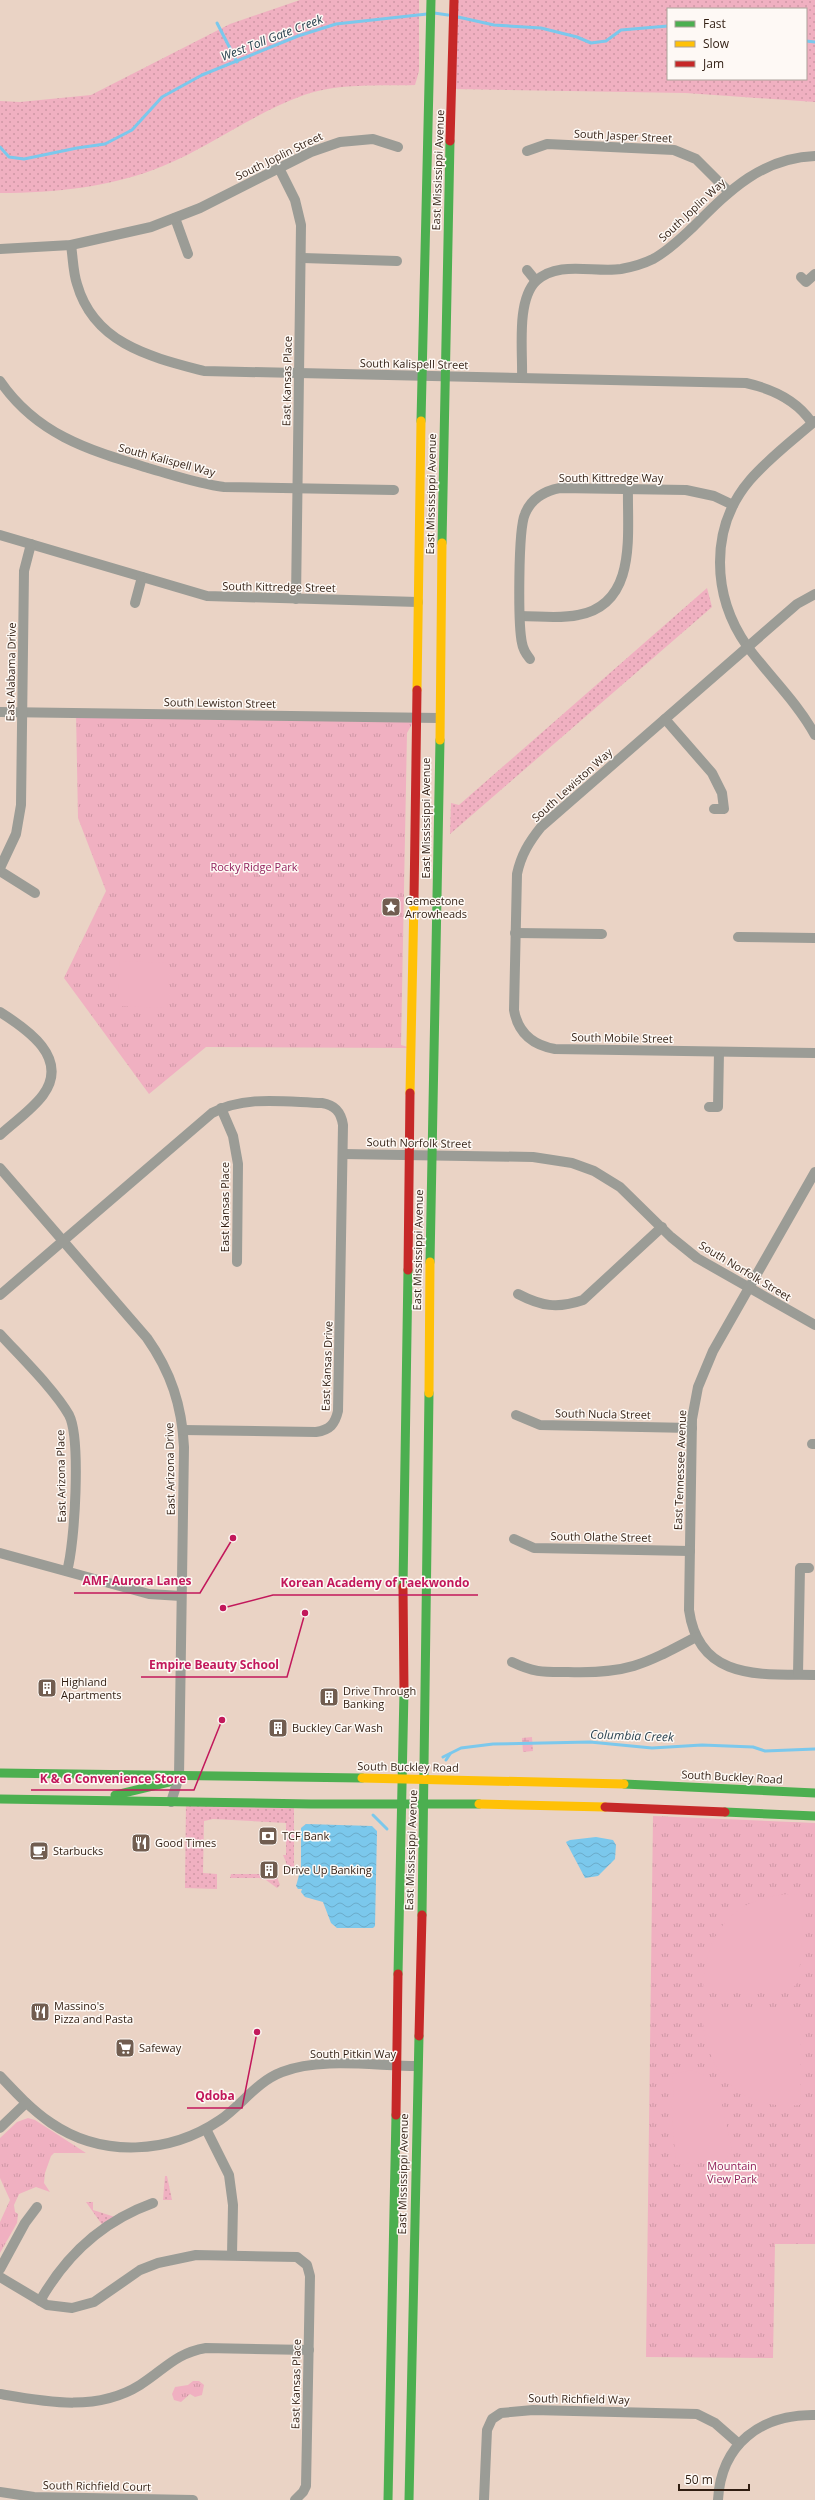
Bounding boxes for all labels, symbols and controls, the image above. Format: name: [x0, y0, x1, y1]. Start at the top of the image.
legend: [667, 8, 807, 80]
water label: West Toll Gate Creek: [218, 10, 326, 65]
text: Fast: [703, 15, 726, 32]
text: Slow: [703, 35, 730, 52]
text: Jam: [702, 55, 724, 72]
street label: East Mississippi Avenue: [428, 109, 447, 231]
street label: South Jasper Street: [574, 125, 673, 146]
street label: South Joplin Street: [233, 128, 325, 183]
street label: South Joplin Way: [655, 174, 729, 245]
street label: East Kansas Place: [278, 336, 295, 426]
street label: South Kalispell Street: [360, 355, 469, 372]
street label: East Mississippi Avenue: [422, 433, 439, 555]
street label: South Kalispell Way: [117, 439, 218, 480]
street label: South Kittredge Way: [559, 470, 664, 485]
street label: South Kittredge Street: [222, 578, 336, 595]
street label: East Alabama Drive: [2, 622, 19, 722]
street label: South Lewiston Street: [164, 694, 276, 711]
street label: South Lewiston Way: [528, 744, 615, 825]
street label: East Mississippi Avenue: [418, 758, 433, 878]
park label: Rocky Ridge Park: [210, 859, 298, 874]
place label: Gemestone Arrowheads: [405, 893, 467, 921]
place icon: Gemestone Arrowheads: [380, 896, 402, 918]
street label: South Mobile Street: [571, 1029, 673, 1046]
street label: South Norfolk Street: [366, 1134, 472, 1151]
street label: East Kansas Place: [217, 1162, 232, 1252]
street label: East Mississippi Avenue: [409, 1189, 426, 1311]
street label: South Norfolk Street: [696, 1237, 794, 1304]
street label: East Kansas Drive: [317, 1321, 336, 1411]
street label: South Nucla Street: [555, 1405, 651, 1422]
street label: East Tennessee Avenue: [670, 1410, 689, 1530]
street label: East Arizona Drive: [161, 1422, 178, 1516]
street label: East Arizona Place: [52, 1429, 69, 1523]
street label: South Olathe Street: [550, 1528, 652, 1545]
callout: AMF Aurora Lanes: [74, 1569, 200, 1593]
callout: Korean Academy of Taekwondo: [273, 1571, 478, 1595]
text: AMF Aurora Lanes: [82, 1572, 192, 1589]
text: Korean Academy of Taekwondo: [281, 1574, 469, 1591]
callout: Empire Beauty School: [141, 1653, 287, 1677]
text: Empire Beauty School: [149, 1656, 279, 1673]
place label: Highland Apartments: [61, 1674, 121, 1702]
building icon: Highland Apartments: [36, 1677, 58, 1699]
place label: Drive Through Banking: [343, 1683, 416, 1711]
building icon: Drive Through Banking: [318, 1686, 340, 1708]
building icon: Buckley Car Wash: [267, 1717, 289, 1739]
place label: Buckley Car Wash: [292, 1720, 383, 1735]
water label: Columbia Creek: [590, 1726, 675, 1745]
street label: South Buckley Road: [357, 1758, 459, 1775]
callout: K & G Convenience Store: [31, 1766, 194, 1790]
street label: South Buckley Road: [681, 1766, 783, 1787]
text: K & G Convenience Store: [40, 1770, 186, 1787]
street label: East Mississippi Avenue: [401, 1789, 420, 1911]
bank icon: TCF Bank: [257, 1825, 279, 1847]
place label: TCF Bank: [282, 1828, 329, 1843]
restaurant icon: Good Times: [130, 1832, 152, 1854]
place label: Good Times: [155, 1835, 216, 1850]
cafe icon: Starbucks: [28, 1840, 50, 1862]
place label: Starbucks: [53, 1843, 103, 1858]
building icon: Drive Up Banking: [258, 1859, 280, 1881]
place label: Drive Up Banking: [283, 1862, 372, 1877]
place label: Massino's Pizza and Pasta: [54, 1998, 133, 2026]
restaurant icon: Massino's Pizza and Pasta: [29, 2001, 51, 2023]
supermarket icon: Safeway: [114, 2037, 136, 2059]
place label: Safeway: [139, 2040, 182, 2055]
street label: South Pitkin Way: [310, 2046, 397, 2061]
callout: Qdoba: [187, 2084, 242, 2108]
text: Qdoba: [195, 2087, 235, 2104]
street label: East Mississippi Avenue: [394, 2113, 411, 2235]
park label: Mountain View Park: [707, 2158, 757, 2186]
street label: East Kansas Place: [287, 2339, 304, 2429]
street label: South Richfield Way: [528, 2390, 630, 2407]
scale bar: [679, 2466, 749, 2492]
text: 50 m: [685, 2471, 713, 2488]
street label: South Richfield Court: [43, 2477, 151, 2494]

